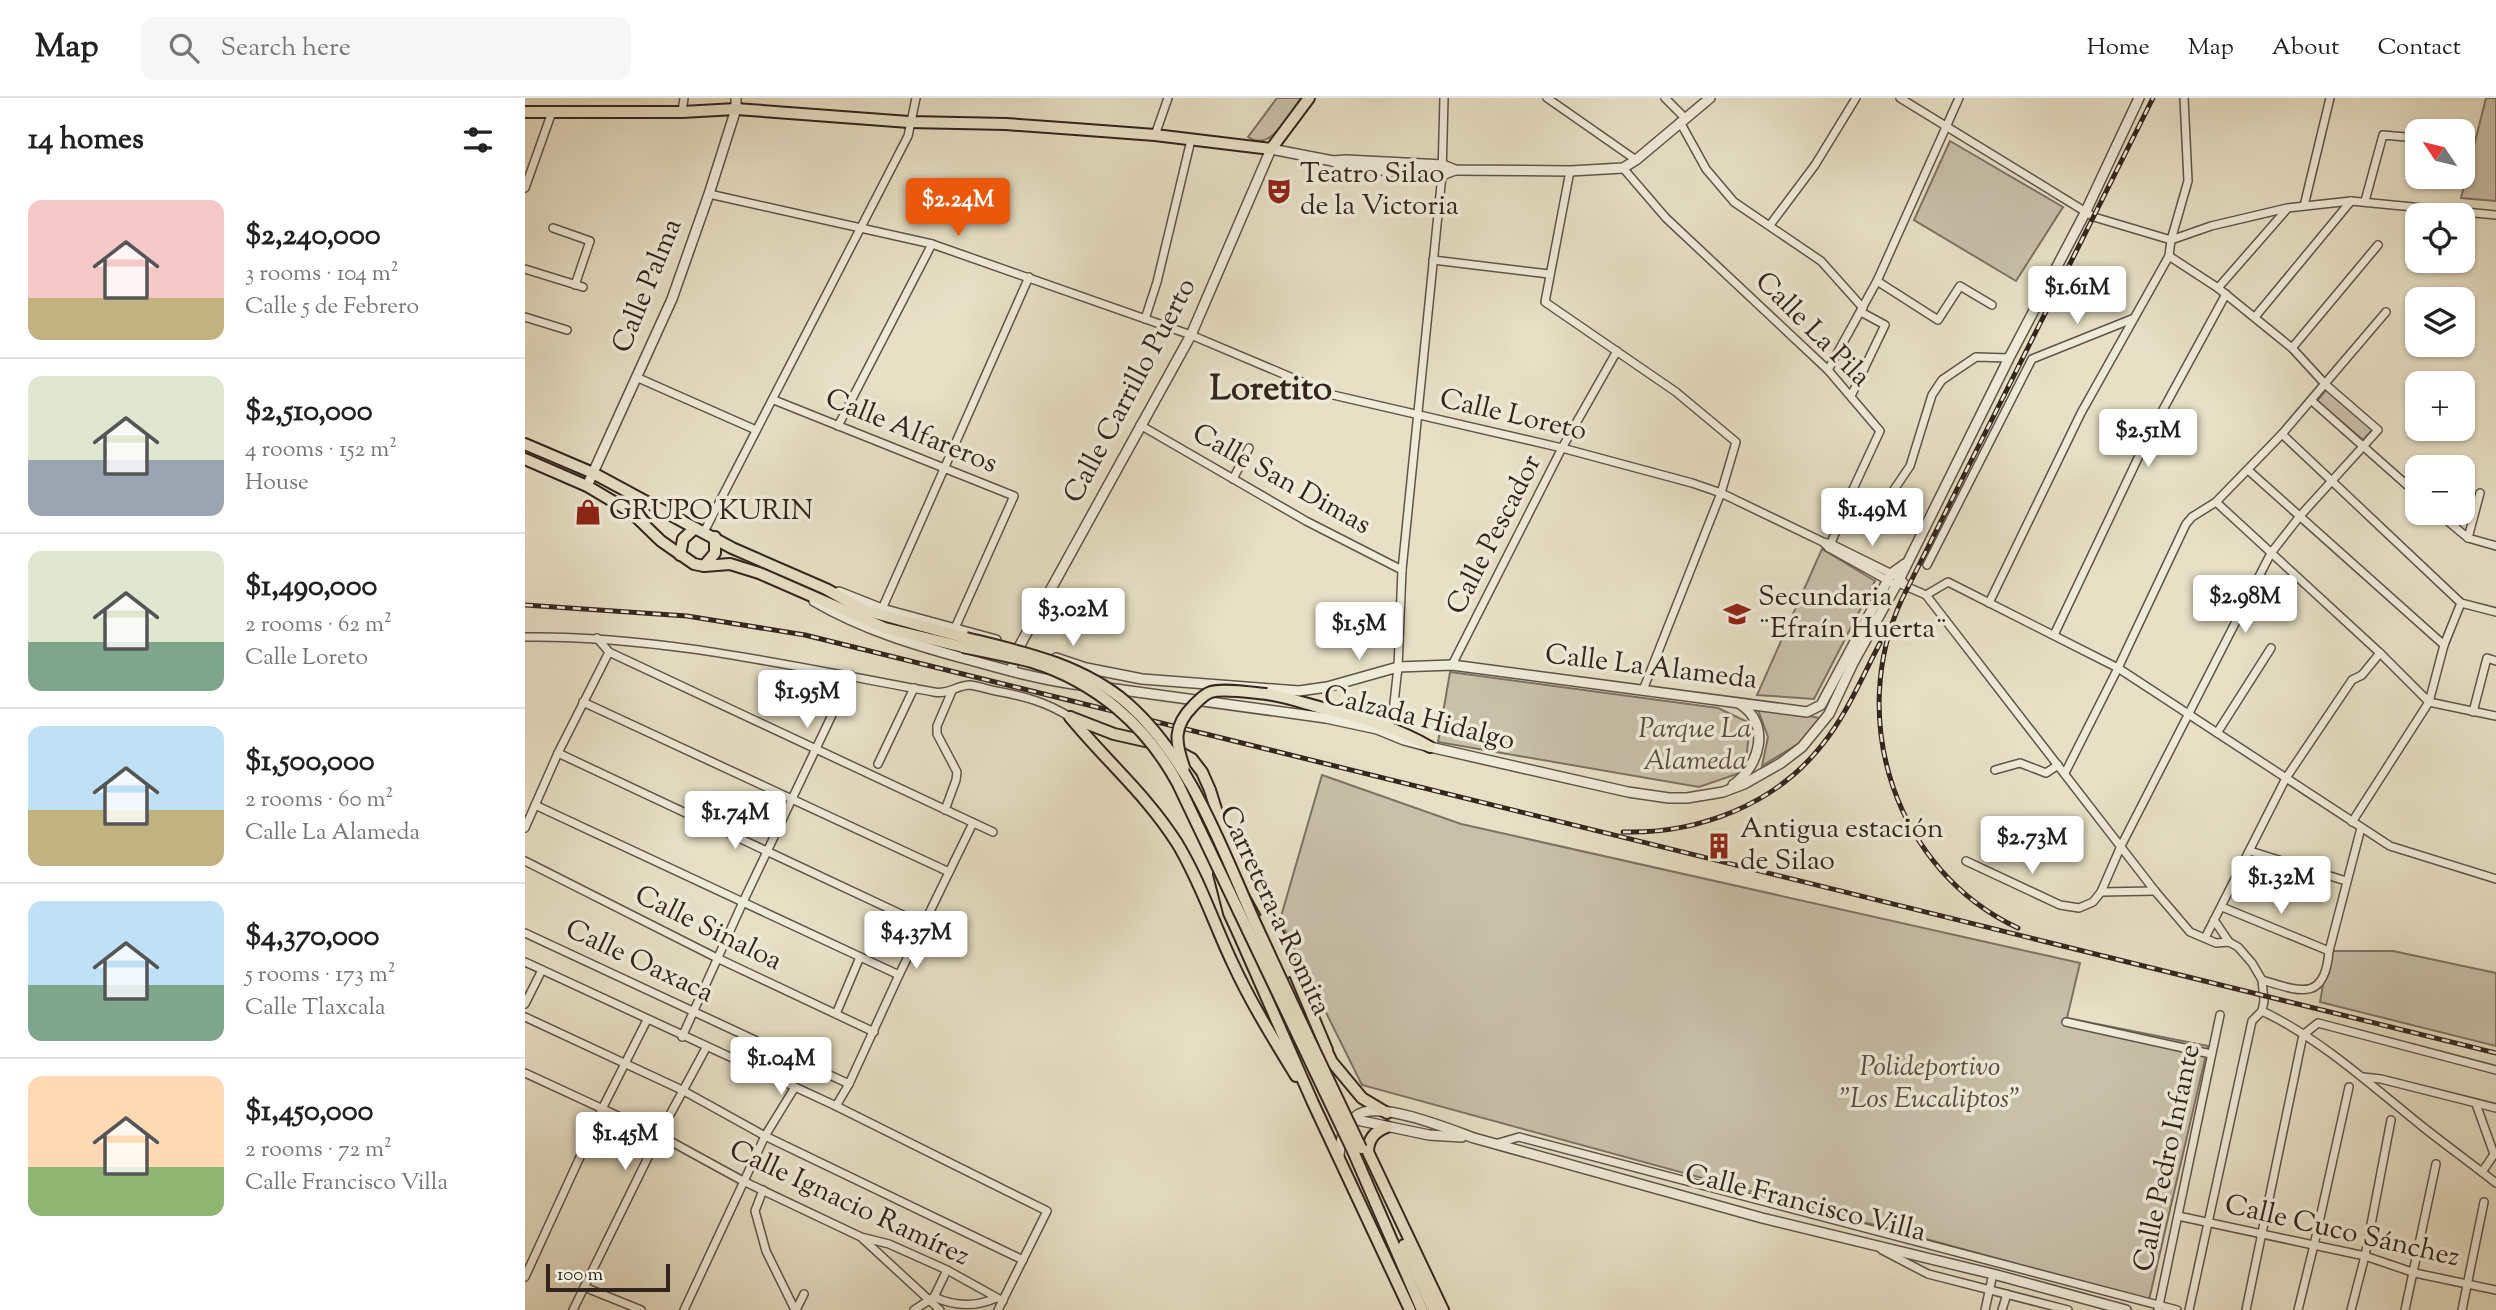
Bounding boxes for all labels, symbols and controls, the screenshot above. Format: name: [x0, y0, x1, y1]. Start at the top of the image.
search box: [141, 17, 631, 80]
text: Map: [35, 24, 99, 72]
icon: search: [165, 29, 203, 67]
text: Search here: [221, 30, 351, 67]
text: Home: [2087, 31, 2150, 65]
text: Map: [2188, 31, 2234, 65]
text: About: [2272, 31, 2339, 65]
text: Contact: [2377, 31, 2461, 65]
text: 14 homes: [28, 119, 144, 162]
north arrow: [2405, 119, 2475, 189]
map controls: [2405, 119, 2475, 525]
icon: filters: [459, 121, 497, 159]
place label: Teatro Silao de la Victoria: [1300, 155, 1459, 227]
theatre icon: Teatro Silao de la Victoria: [1264, 176, 1294, 206]
pin: $2.24M: [901, 178, 1015, 238]
text: $2.24M: [922, 184, 994, 217]
button: locate: [2405, 203, 2475, 273]
street label: Calle Palma: [603, 213, 693, 359]
text: $2,240,000: [245, 215, 381, 258]
icon: home: [84, 228, 168, 312]
text: 3 rooms · 104 m²: [245, 258, 399, 291]
street label: Calle La Pila: [1745, 263, 1879, 397]
pin: $1.61M: [2020, 266, 2134, 326]
street label: Calle Carrillo Puerto: [1055, 271, 1207, 511]
text: $1.61M: [2044, 272, 2110, 305]
button: layers: [2405, 287, 2475, 357]
text: Calle 5 de Febrero: [245, 291, 419, 324]
district label: Loretito: [1210, 365, 1332, 416]
button: +: [2405, 371, 2475, 441]
street label: Calle Alfareros: [819, 379, 1003, 485]
street label: Calle Loreto: [1435, 380, 1591, 452]
text: $2,510,000: [245, 391, 373, 434]
icon: home: [84, 404, 168, 488]
pin: $2.51M: [2091, 410, 2205, 469]
street label: Calle San Dimas: [1184, 414, 1378, 546]
text: $2.51M: [2115, 415, 2181, 448]
text: 4 rooms · 152 m²: [245, 434, 397, 467]
street label: Calle Pescador: [1438, 448, 1553, 622]
button: −: [2405, 455, 2475, 525]
text: House: [245, 467, 309, 500]
pin: $1.49M: [1815, 489, 1929, 548]
place label: GRUPO KURIN: [609, 492, 813, 532]
text: $1.49M: [1837, 494, 1907, 527]
shop icon: GRUPO KURIN: [573, 497, 603, 527]
text: $1,490,000: [245, 566, 377, 609]
pin: $2.98M: [2188, 575, 2302, 635]
place label: Secundaria ¨Efraín Huerta¨: [1758, 578, 1947, 650]
icon: home: [84, 579, 168, 663]
text: $2.98M: [2209, 581, 2281, 614]
pin: $3.02M: [1016, 588, 1130, 648]
text: $3.02M: [1038, 594, 1108, 627]
school or university icon: Secundaria ¨Efraín Huerta¨: [1722, 599, 1752, 629]
pin: $1.5M: [1310, 602, 1408, 662]
text: $1.5M: [1332, 608, 1386, 641]
text: 2 rooms · 62 m²: [245, 609, 392, 642]
street label: Calle La Alameda: [1543, 635, 1759, 701]
text: Calle Loreto: [245, 642, 368, 675]
pin: $1.95M: [750, 670, 864, 730]
text: $1.95M: [774, 676, 840, 709]
street label: Calzada Hidalgo: [1319, 676, 1519, 762]
park label: Parque La Alameda: [1638, 710, 1752, 782]
text: $1,500,000: [245, 741, 375, 784]
icon: home: [84, 754, 168, 838]
text: 2 rooms · 60 m²: [245, 784, 393, 817]
pin: $1.74M: [678, 792, 792, 851]
text: $1.74M: [701, 797, 769, 830]
street label: Carretera a Romita: [1208, 799, 1340, 1023]
place label: Antigua estación de Silao: [1740, 810, 1944, 882]
pin: $2.73M: [1975, 816, 2089, 876]
text: Calle La Alameda: [245, 817, 420, 850]
text: $2.73M: [1997, 822, 2067, 855]
building icon: Antigua estación de Silao: [1704, 831, 1734, 861]
pin: $1.32M: [2224, 856, 2338, 916]
text: $1.32M: [2247, 862, 2315, 895]
street label: Calle Sinaloa: [628, 876, 788, 982]
street label: Calle Oaxaca: [558, 910, 720, 1014]
pin: $4.37M: [859, 912, 973, 971]
text: $4,370,000: [245, 916, 380, 959]
text: $4.37M: [880, 917, 952, 950]
icon: home: [84, 929, 168, 1013]
text: 5 rooms · 173 m²: [245, 959, 396, 992]
text: Calle Tlaxcala: [245, 992, 386, 1025]
pin: $1.04M: [724, 1038, 838, 1097]
street label: Calle Pedro Infante: [2124, 1041, 2212, 1275]
text: $1.04M: [746, 1043, 816, 1076]
park label: Polideportivo "Los Eucaliptos": [1839, 1048, 2021, 1120]
text: $1,450,000: [245, 1091, 373, 1134]
icon: home: [84, 1104, 168, 1188]
pin: $1.45M: [568, 1112, 682, 1172]
text: $1.45M: [592, 1118, 658, 1151]
street label: Calle Ignacio Ramírez: [722, 1131, 976, 1277]
text: 2 rooms · 72 m²: [245, 1134, 392, 1167]
street label: Calle Francisco Villa: [1680, 1155, 1930, 1253]
text: Calle Francisco Villa: [245, 1167, 448, 1200]
street label: Calle Cuco Sánchez: [2221, 1186, 2463, 1278]
scale bar: [546, 1261, 670, 1293]
text: 100 m: [557, 1262, 603, 1289]

